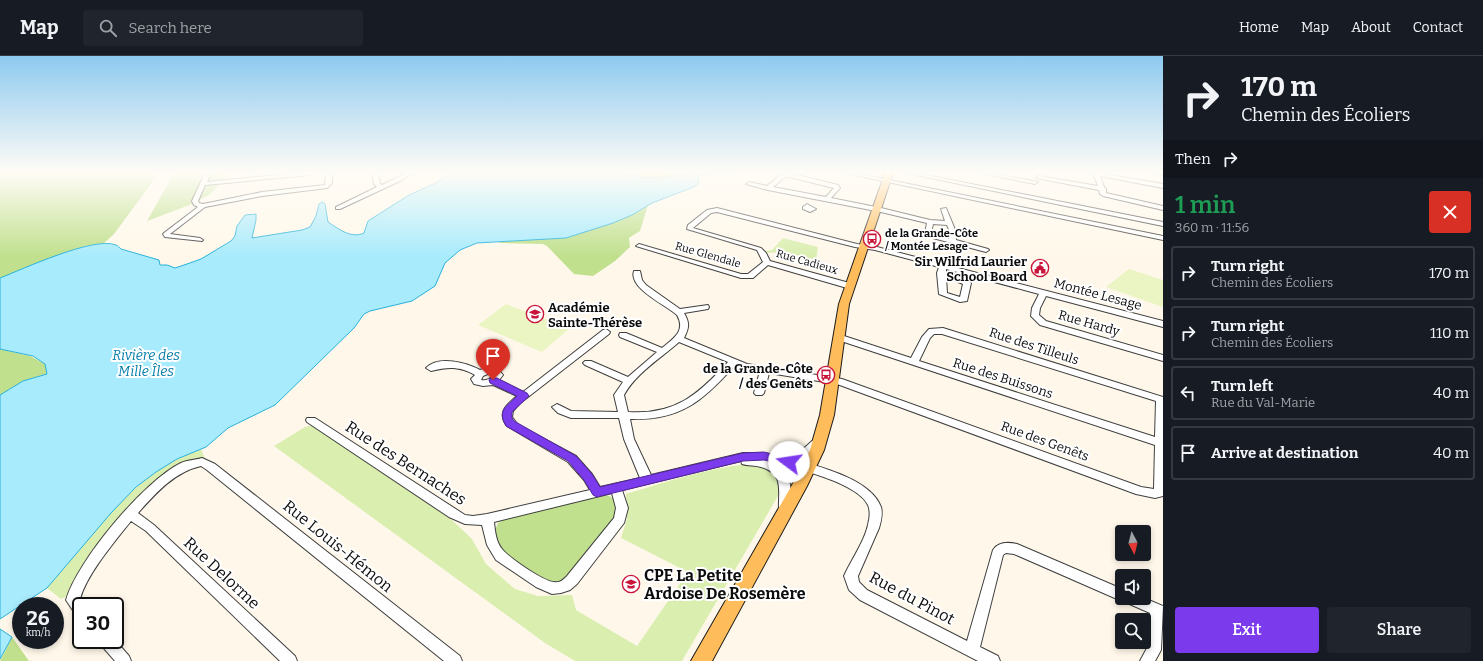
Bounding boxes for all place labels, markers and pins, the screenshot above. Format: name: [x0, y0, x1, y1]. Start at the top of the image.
place label: de la Grande-Côte / Montée Lesage: [884, 227, 978, 253]
bus stop icon: de la Grande-Côte / Montée Lesage: [862, 229, 882, 249]
place label: Sir Wilfrid Laurier School Board: [915, 254, 1027, 284]
public building icon: Sir Wilfrid Laurier School Board: [1030, 258, 1050, 278]
place label: Académie Sainte-Thérèse: [548, 300, 642, 330]
school or university icon: Académie Sainte-Thérèse: [525, 304, 545, 324]
pin: [476, 339, 510, 380]
place label: de la Grande-Côte / des Genêts: [703, 361, 813, 391]
bus stop icon: de la Grande-Côte / des Genêts: [816, 365, 836, 385]
place label: CPE La Petite Ardoise De Rosemère: [644, 566, 806, 603]
school or university icon: CPE La Petite Ardoise De Rosemère: [621, 574, 641, 594]

